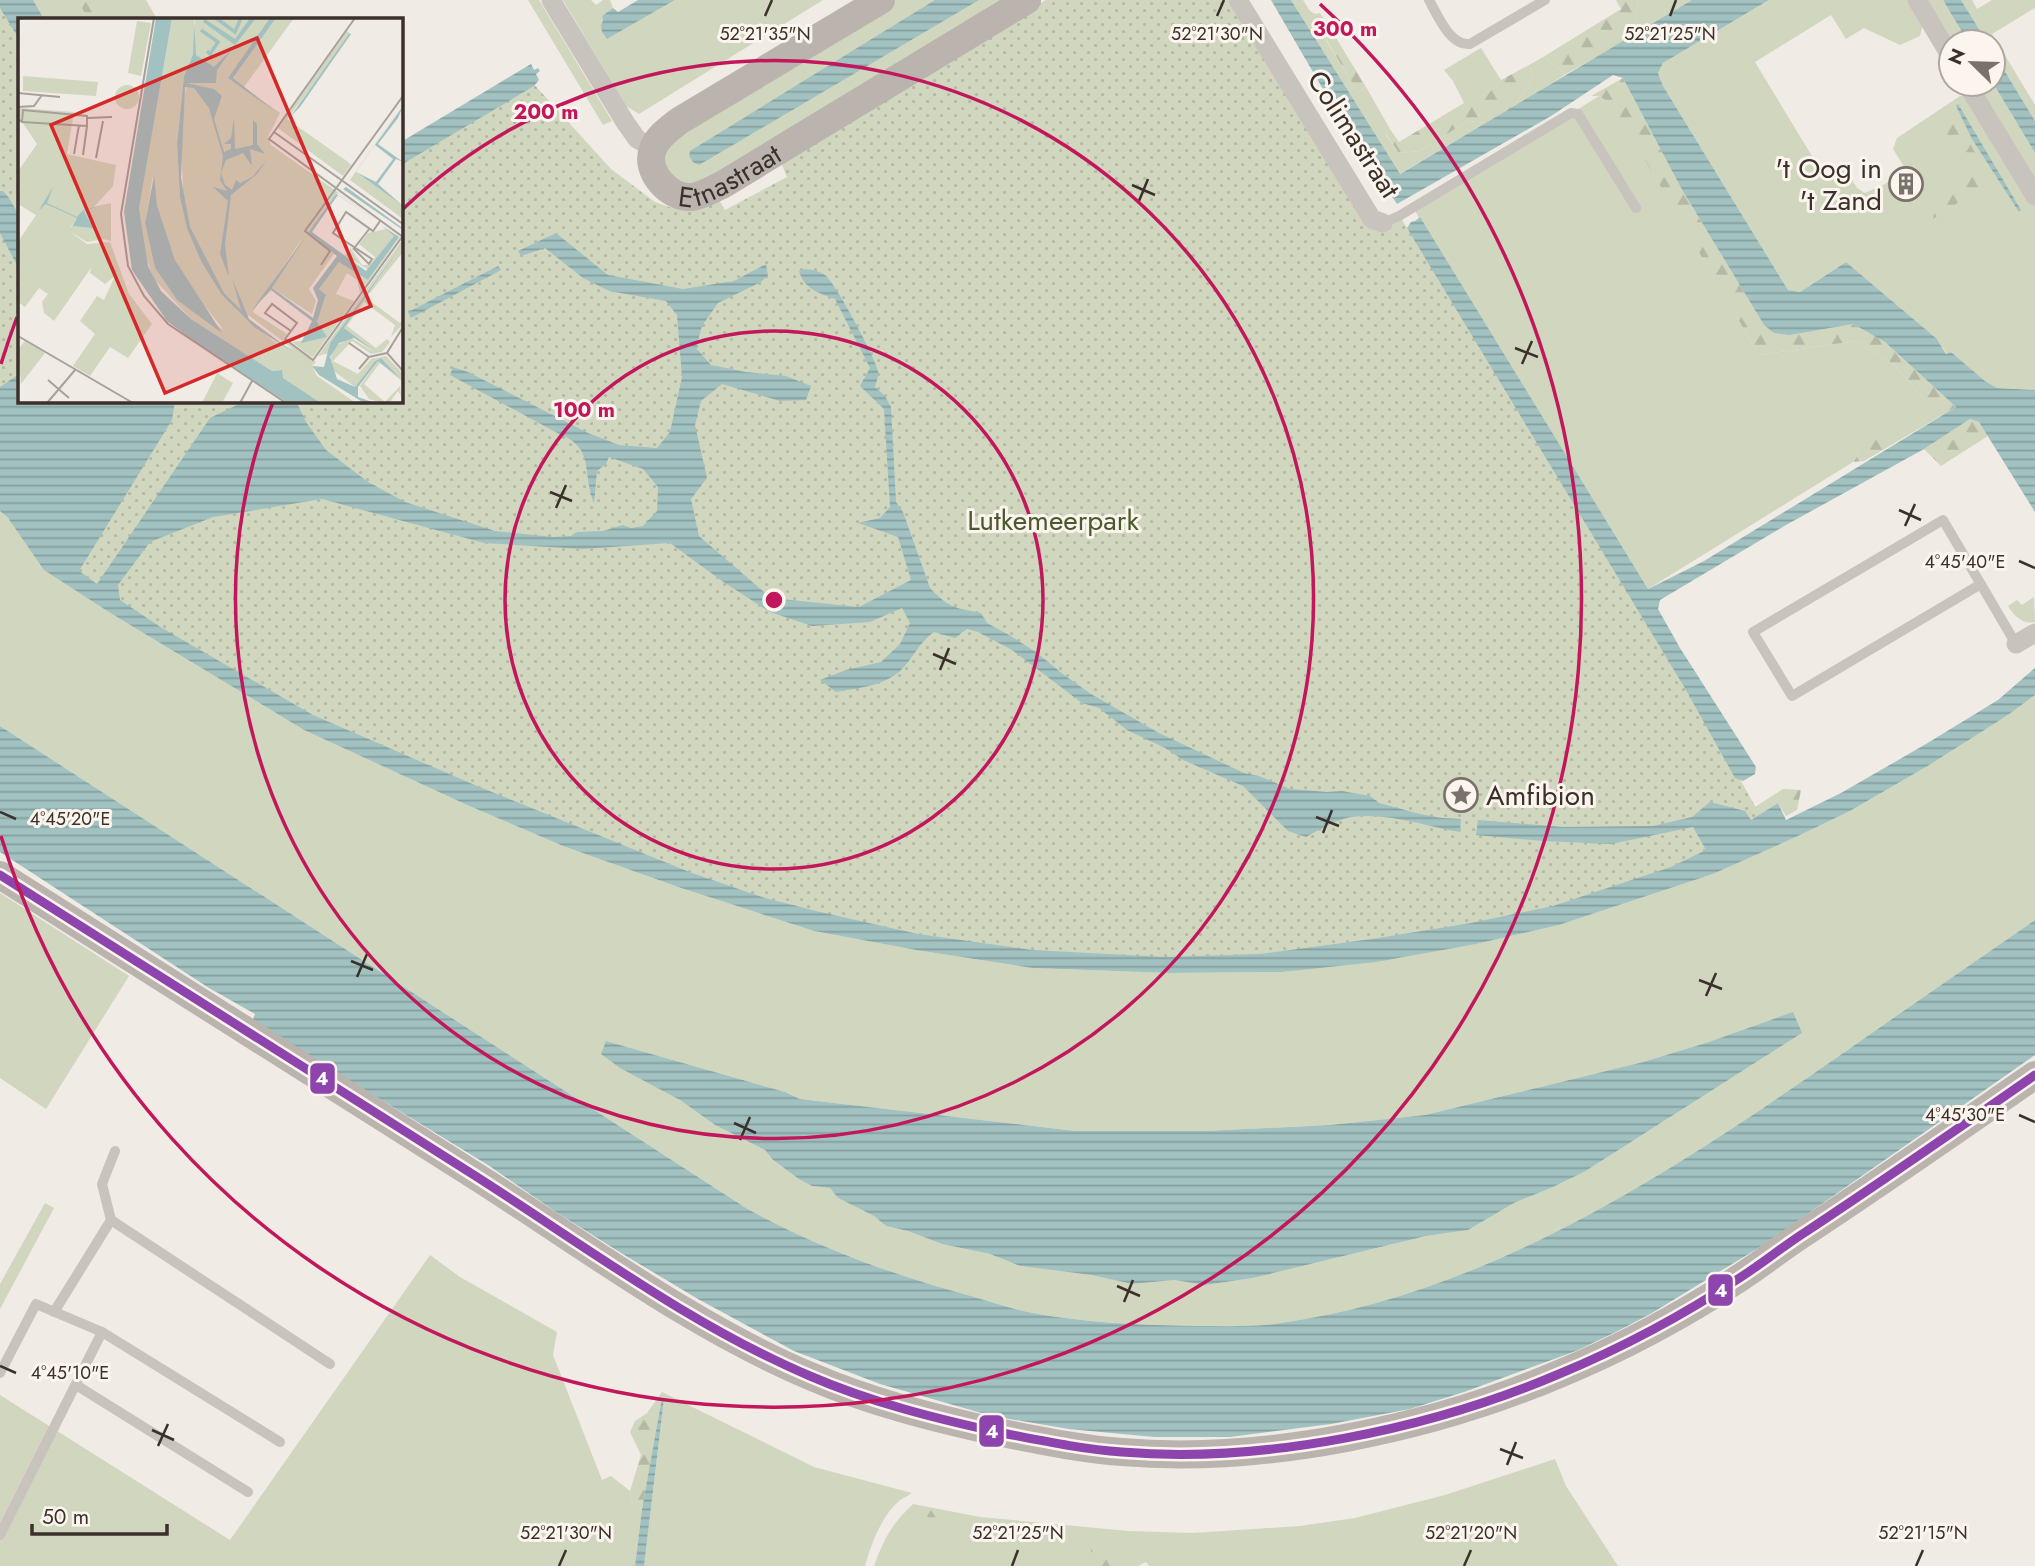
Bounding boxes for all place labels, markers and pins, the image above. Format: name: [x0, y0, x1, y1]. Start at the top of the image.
place label: 't Oog in 't Zand: [1775, 148, 1882, 221]
building icon: 't Oog in 't Zand: [1887, 165, 1925, 203]
centre of rings: [762, 588, 786, 612]
place label: Amfibion: [1486, 775, 1595, 816]
place icon: Amfibion: [1442, 776, 1480, 814]

